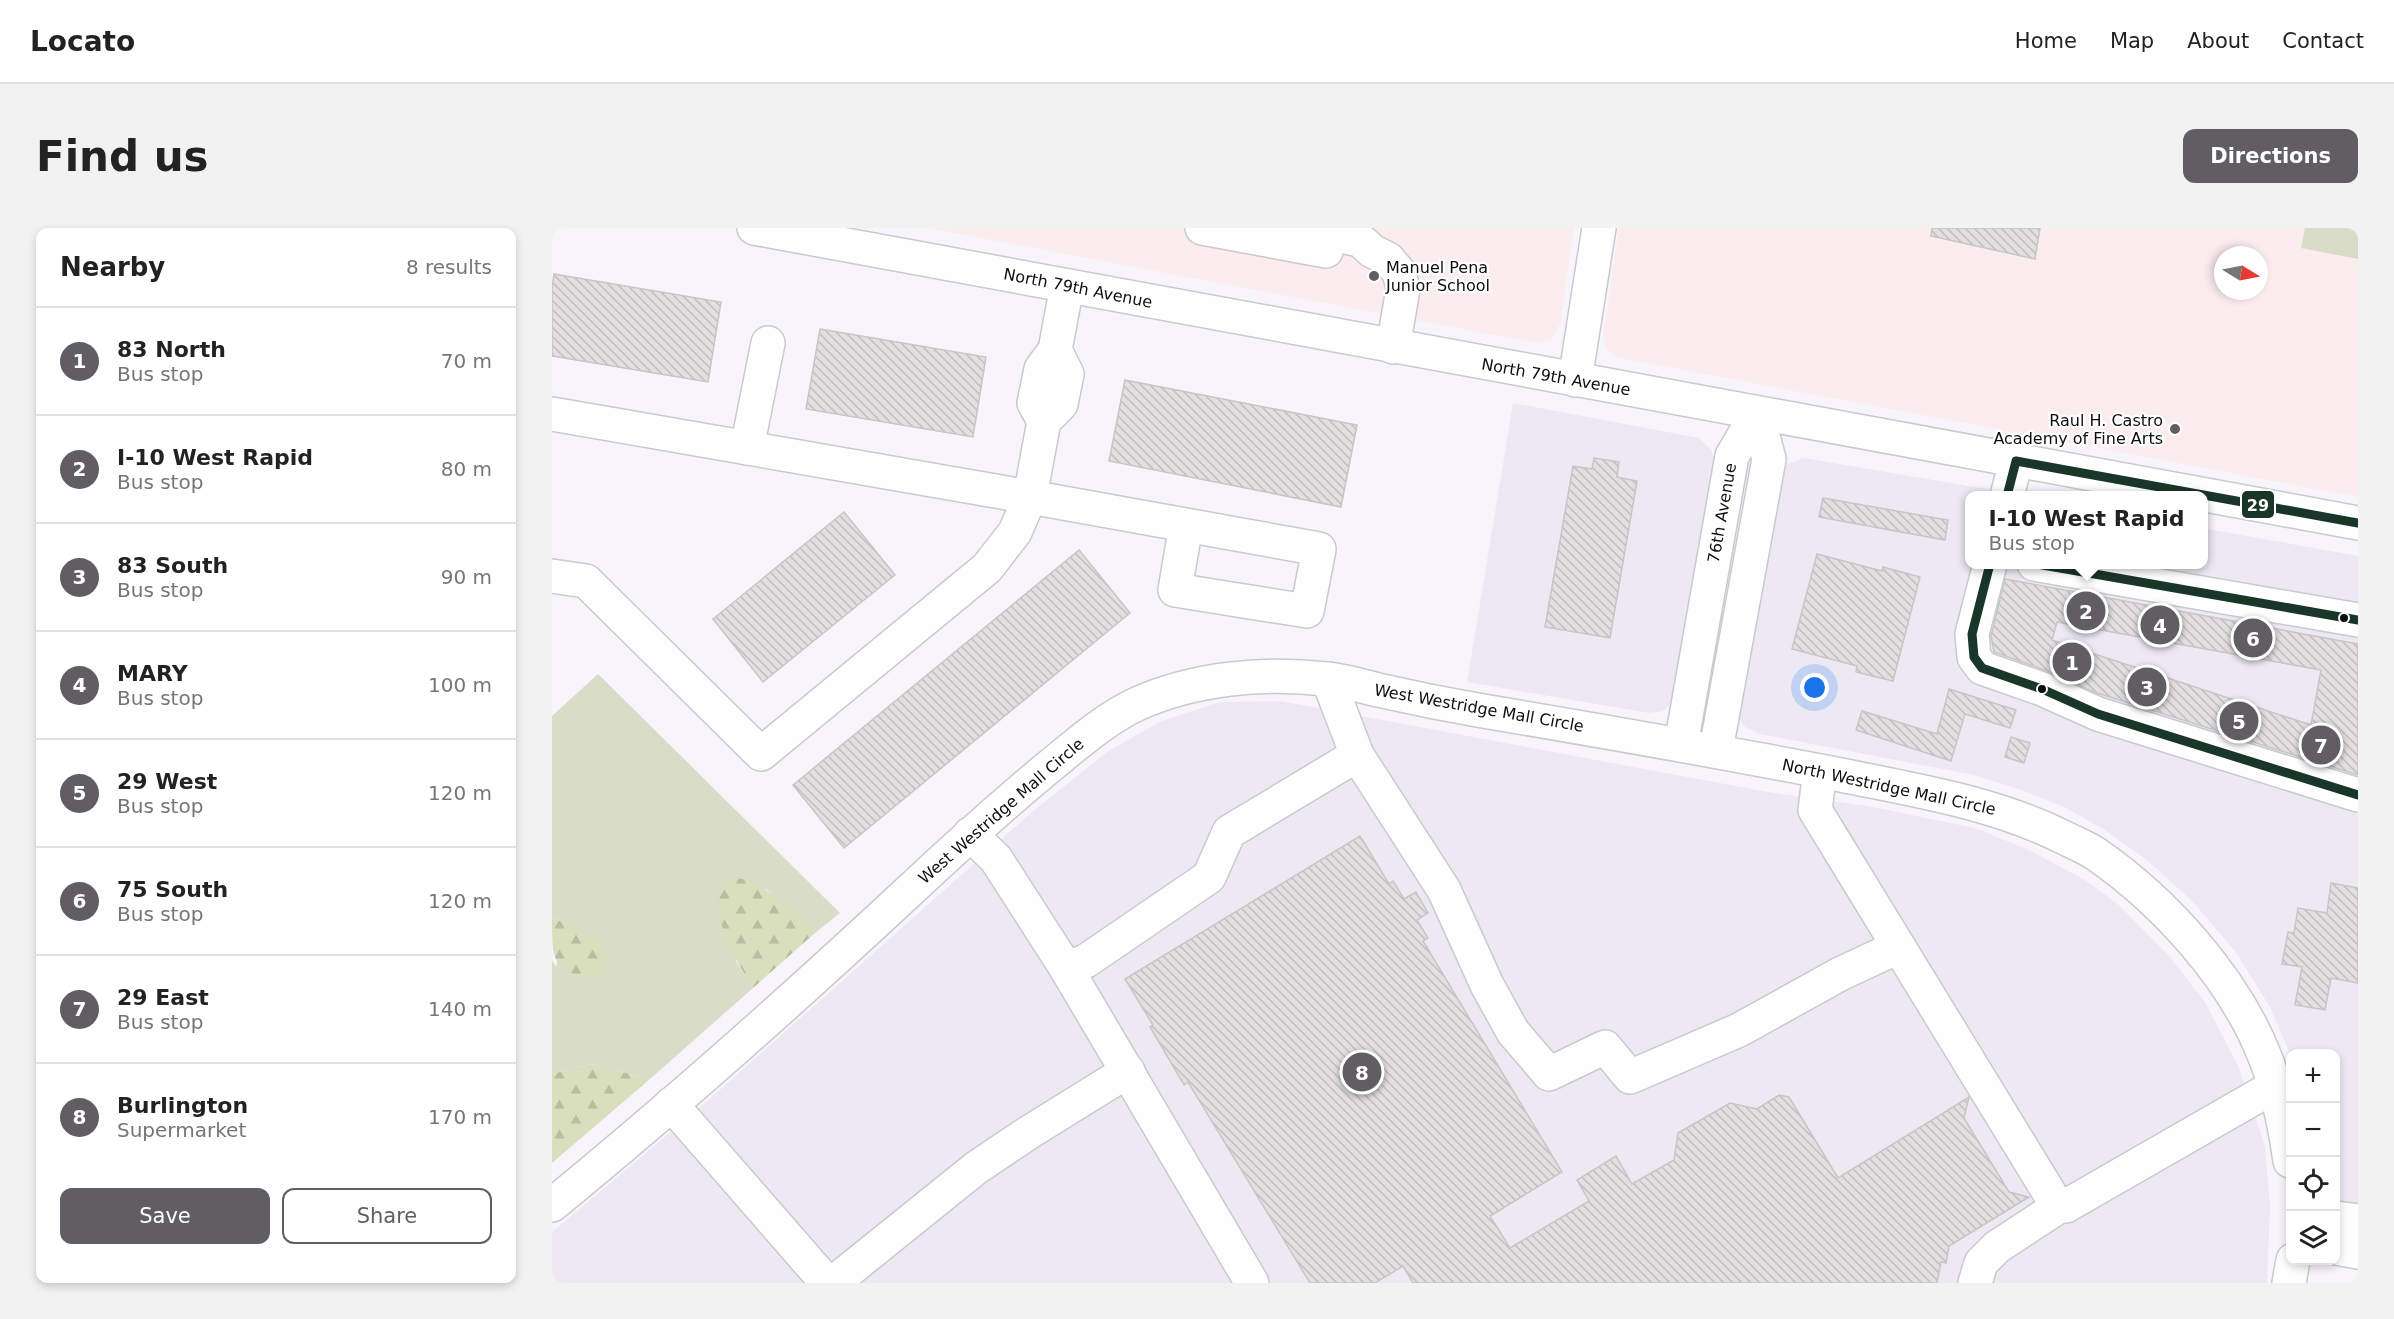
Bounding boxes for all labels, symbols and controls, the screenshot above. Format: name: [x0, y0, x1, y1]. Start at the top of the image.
text: Locato: [30, 25, 135, 58]
text: Home: [2015, 29, 2077, 53]
text: Map: [2110, 29, 2154, 53]
text: About: [2187, 29, 2249, 53]
text: Contact: [2282, 29, 2364, 53]
button: Directions: [2183, 129, 2358, 183]
text: Find us: [36, 132, 209, 181]
north arrow: [2214, 246, 2268, 300]
text: Nearby: [60, 252, 165, 282]
text: 8 results: [406, 255, 492, 279]
place label: Manuel Pena Junior School: [1385, 258, 1490, 295]
street label: North 79th Avenue: [1002, 264, 1154, 312]
marker: Manuel Pena Junior School: [1367, 269, 1381, 283]
text: 83 North: [117, 337, 226, 362]
text: 1: [73, 349, 86, 373]
text: 70 m: [441, 349, 492, 373]
street label: North 79th Avenue: [1480, 355, 1632, 399]
text: Bus stop: [117, 362, 203, 386]
place label: Raul H. Castro Academy of Fine Arts: [1993, 411, 2163, 448]
marker: Raul H. Castro Academy of Fine Arts: [2168, 422, 2182, 436]
text: I-10 West Rapid: [117, 445, 313, 470]
text: 2: [73, 457, 86, 481]
text: 80 m: [441, 457, 492, 481]
street label: 76th Avenue: [1704, 461, 1740, 565]
text: Bus stop: [117, 470, 203, 494]
line badge: 29: [2241, 490, 2275, 519]
popup: [1965, 491, 2208, 569]
text: 29: [2247, 496, 2269, 515]
text: I-10 West Rapid: [1988, 506, 2185, 531]
text: Bus stop: [1988, 531, 2075, 555]
text: 83 South: [117, 553, 228, 578]
text: 3: [73, 565, 86, 589]
text: 90 m: [441, 565, 492, 589]
text: Bus stop: [117, 578, 203, 602]
pin: 2: [2066, 588, 2105, 634]
pin: 4: [2140, 602, 2180, 648]
unlabelled marker: [2338, 612, 2350, 624]
pin: 6: [2234, 616, 2272, 660]
pin: 1: [2052, 640, 2092, 684]
text: MARY: [117, 661, 188, 686]
pin: 3: [2128, 664, 2166, 710]
text: 4: [73, 673, 86, 697]
text: 100 m: [428, 673, 492, 697]
your location: [1800, 673, 1829, 702]
street label: West Westridge Mall Circle: [1373, 680, 1585, 736]
unlabelled marker: [2036, 683, 2048, 695]
text: Bus stop: [117, 686, 203, 710]
pin: 5: [2220, 698, 2258, 744]
pin: 7: [2302, 722, 2340, 768]
street label: West Westridge Mall Circle: [915, 734, 1087, 888]
street label: North Westridge Mall Circle: [1780, 755, 1998, 819]
text: 29 West: [117, 769, 217, 794]
text: 5: [73, 781, 86, 805]
text: 120 m: [428, 781, 492, 805]
text: Bus stop: [117, 794, 203, 818]
text: 75 South: [117, 877, 228, 902]
text: 6: [73, 889, 86, 913]
text: 120 m: [428, 889, 492, 913]
text: Bus stop: [117, 902, 203, 926]
text: 29 East: [117, 985, 209, 1010]
text: 7: [73, 997, 86, 1021]
text: 140 m: [428, 997, 492, 1021]
text: Bus stop: [117, 1010, 203, 1034]
map controls: [2286, 1049, 2340, 1265]
button: +: [2286, 1049, 2340, 1103]
pin: 8: [1342, 1050, 1382, 1094]
text: Burlington: [117, 1093, 248, 1118]
button: −: [2286, 1103, 2340, 1157]
text: 8: [73, 1105, 86, 1129]
text: 170 m: [428, 1105, 492, 1129]
text: Supermarket: [117, 1118, 246, 1142]
button: locate: [2286, 1157, 2340, 1211]
button: Save: [60, 1188, 270, 1244]
button: Share: [282, 1188, 492, 1244]
button: layers: [2286, 1211, 2340, 1265]

